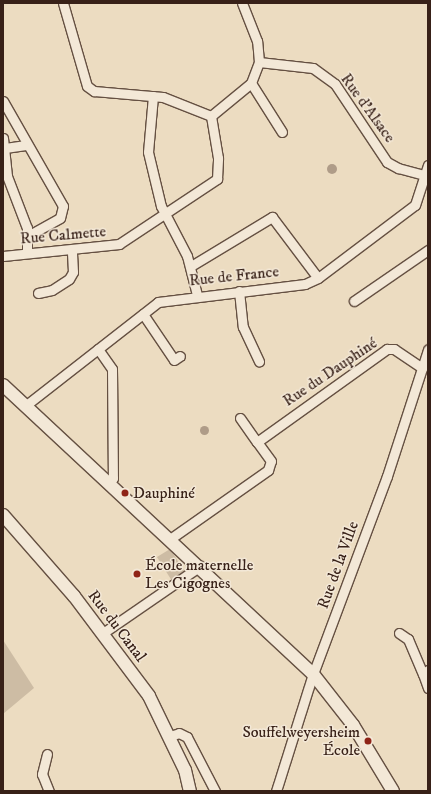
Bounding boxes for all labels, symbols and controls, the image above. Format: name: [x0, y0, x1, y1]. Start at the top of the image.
street label: Rue d'Alsace: [337, 70, 399, 146]
street label: Rue Calmette: [19, 222, 107, 248]
street label: Rue de France: [188, 262, 280, 290]
street label: Rue du Dauphiné: [279, 333, 381, 411]
place label: Dauphiné: [133, 483, 195, 503]
marker: Dauphiné: [120, 488, 130, 498]
street label: Rue de la Ville: [313, 519, 363, 611]
place label: École maternelle Les Cigognes: [145, 555, 253, 593]
marker: École maternelle Les Cigognes: [132, 569, 142, 579]
street label: Rue du Canal: [84, 586, 150, 666]
place label: Souffelweyersheim École: [242, 722, 360, 760]
marker: Souffelweyersheim École: [363, 736, 373, 746]

